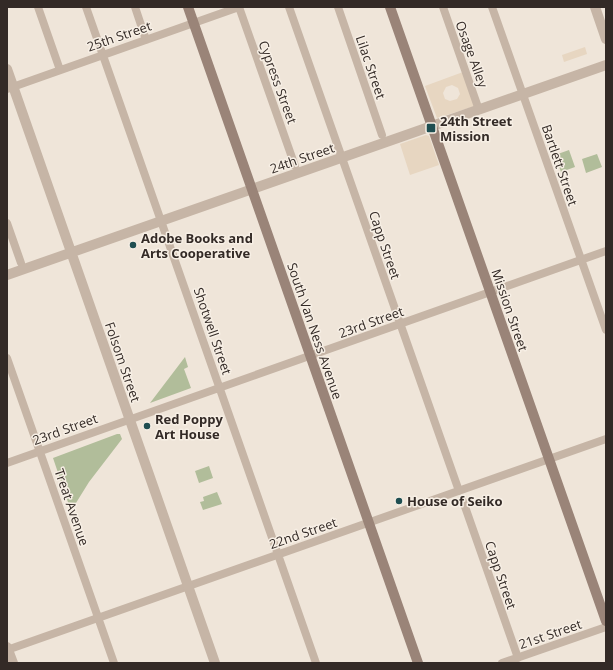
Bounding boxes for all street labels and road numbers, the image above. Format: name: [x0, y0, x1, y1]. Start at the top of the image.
street label: 25th Street: [84, 16, 154, 55]
street label: Osage Alley: [452, 18, 493, 90]
street label: Lilac Street: [352, 33, 390, 102]
street label: Cypress Street: [255, 38, 302, 126]
street label: Bartlett Street: [538, 122, 582, 209]
street label: 24th Street: [267, 138, 337, 177]
street label: Capp Street: [365, 208, 405, 282]
street label: South Van Ness Avenue: [283, 260, 347, 402]
street label: Mission Street: [487, 266, 533, 354]
street label: Shotwell Street: [190, 285, 236, 377]
street label: 23rd Street: [336, 302, 406, 342]
street label: Folsom Street: [101, 320, 145, 405]
street label: 23rd Street: [30, 409, 100, 449]
street label: Treat Avenue: [50, 466, 94, 548]
street label: 22nd Street: [267, 513, 340, 553]
street label: Capp Street: [481, 538, 521, 612]
street label: 21st Street: [516, 615, 584, 653]

